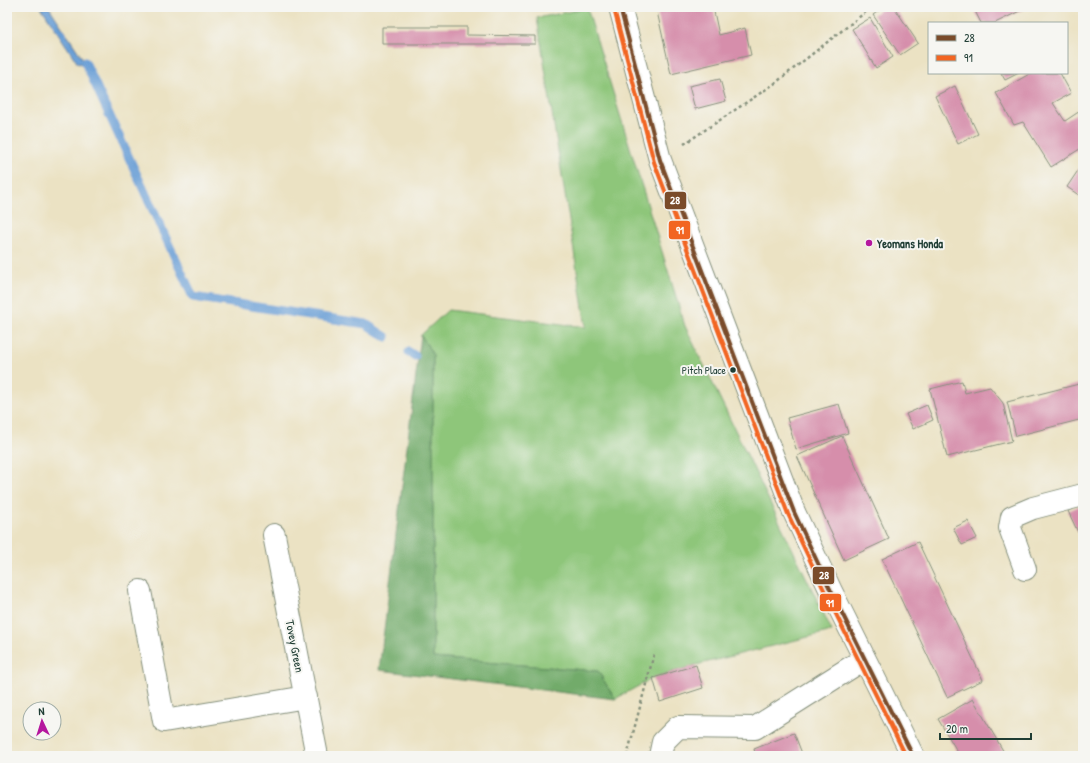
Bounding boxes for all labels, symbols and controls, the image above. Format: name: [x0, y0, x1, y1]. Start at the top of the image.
legend: [928, 22, 1068, 74]
text: 28: [964, 29, 975, 46]
text: 91: [964, 49, 973, 66]
line badge: 28: [664, 191, 687, 210]
text: 28: [670, 193, 680, 207]
line badge: 91: [668, 220, 691, 240]
text: 91: [676, 223, 684, 237]
place label: Yeomans Honda: [876, 235, 943, 252]
marker: Yeomans Honda: [864, 238, 874, 248]
place label: Pitch Place: [682, 363, 727, 377]
marker: Pitch Place: [728, 365, 738, 375]
line badge: 28: [812, 566, 835, 585]
text: 28: [819, 568, 829, 582]
line badge: 91: [819, 593, 842, 612]
text: 91: [826, 596, 834, 610]
street label: Tovey Green: [282, 618, 308, 674]
north arrow: [22, 701, 62, 741]
text: N: [38, 704, 45, 718]
scale bar: [940, 715, 1031, 741]
text: 20 m: [946, 720, 968, 737]

